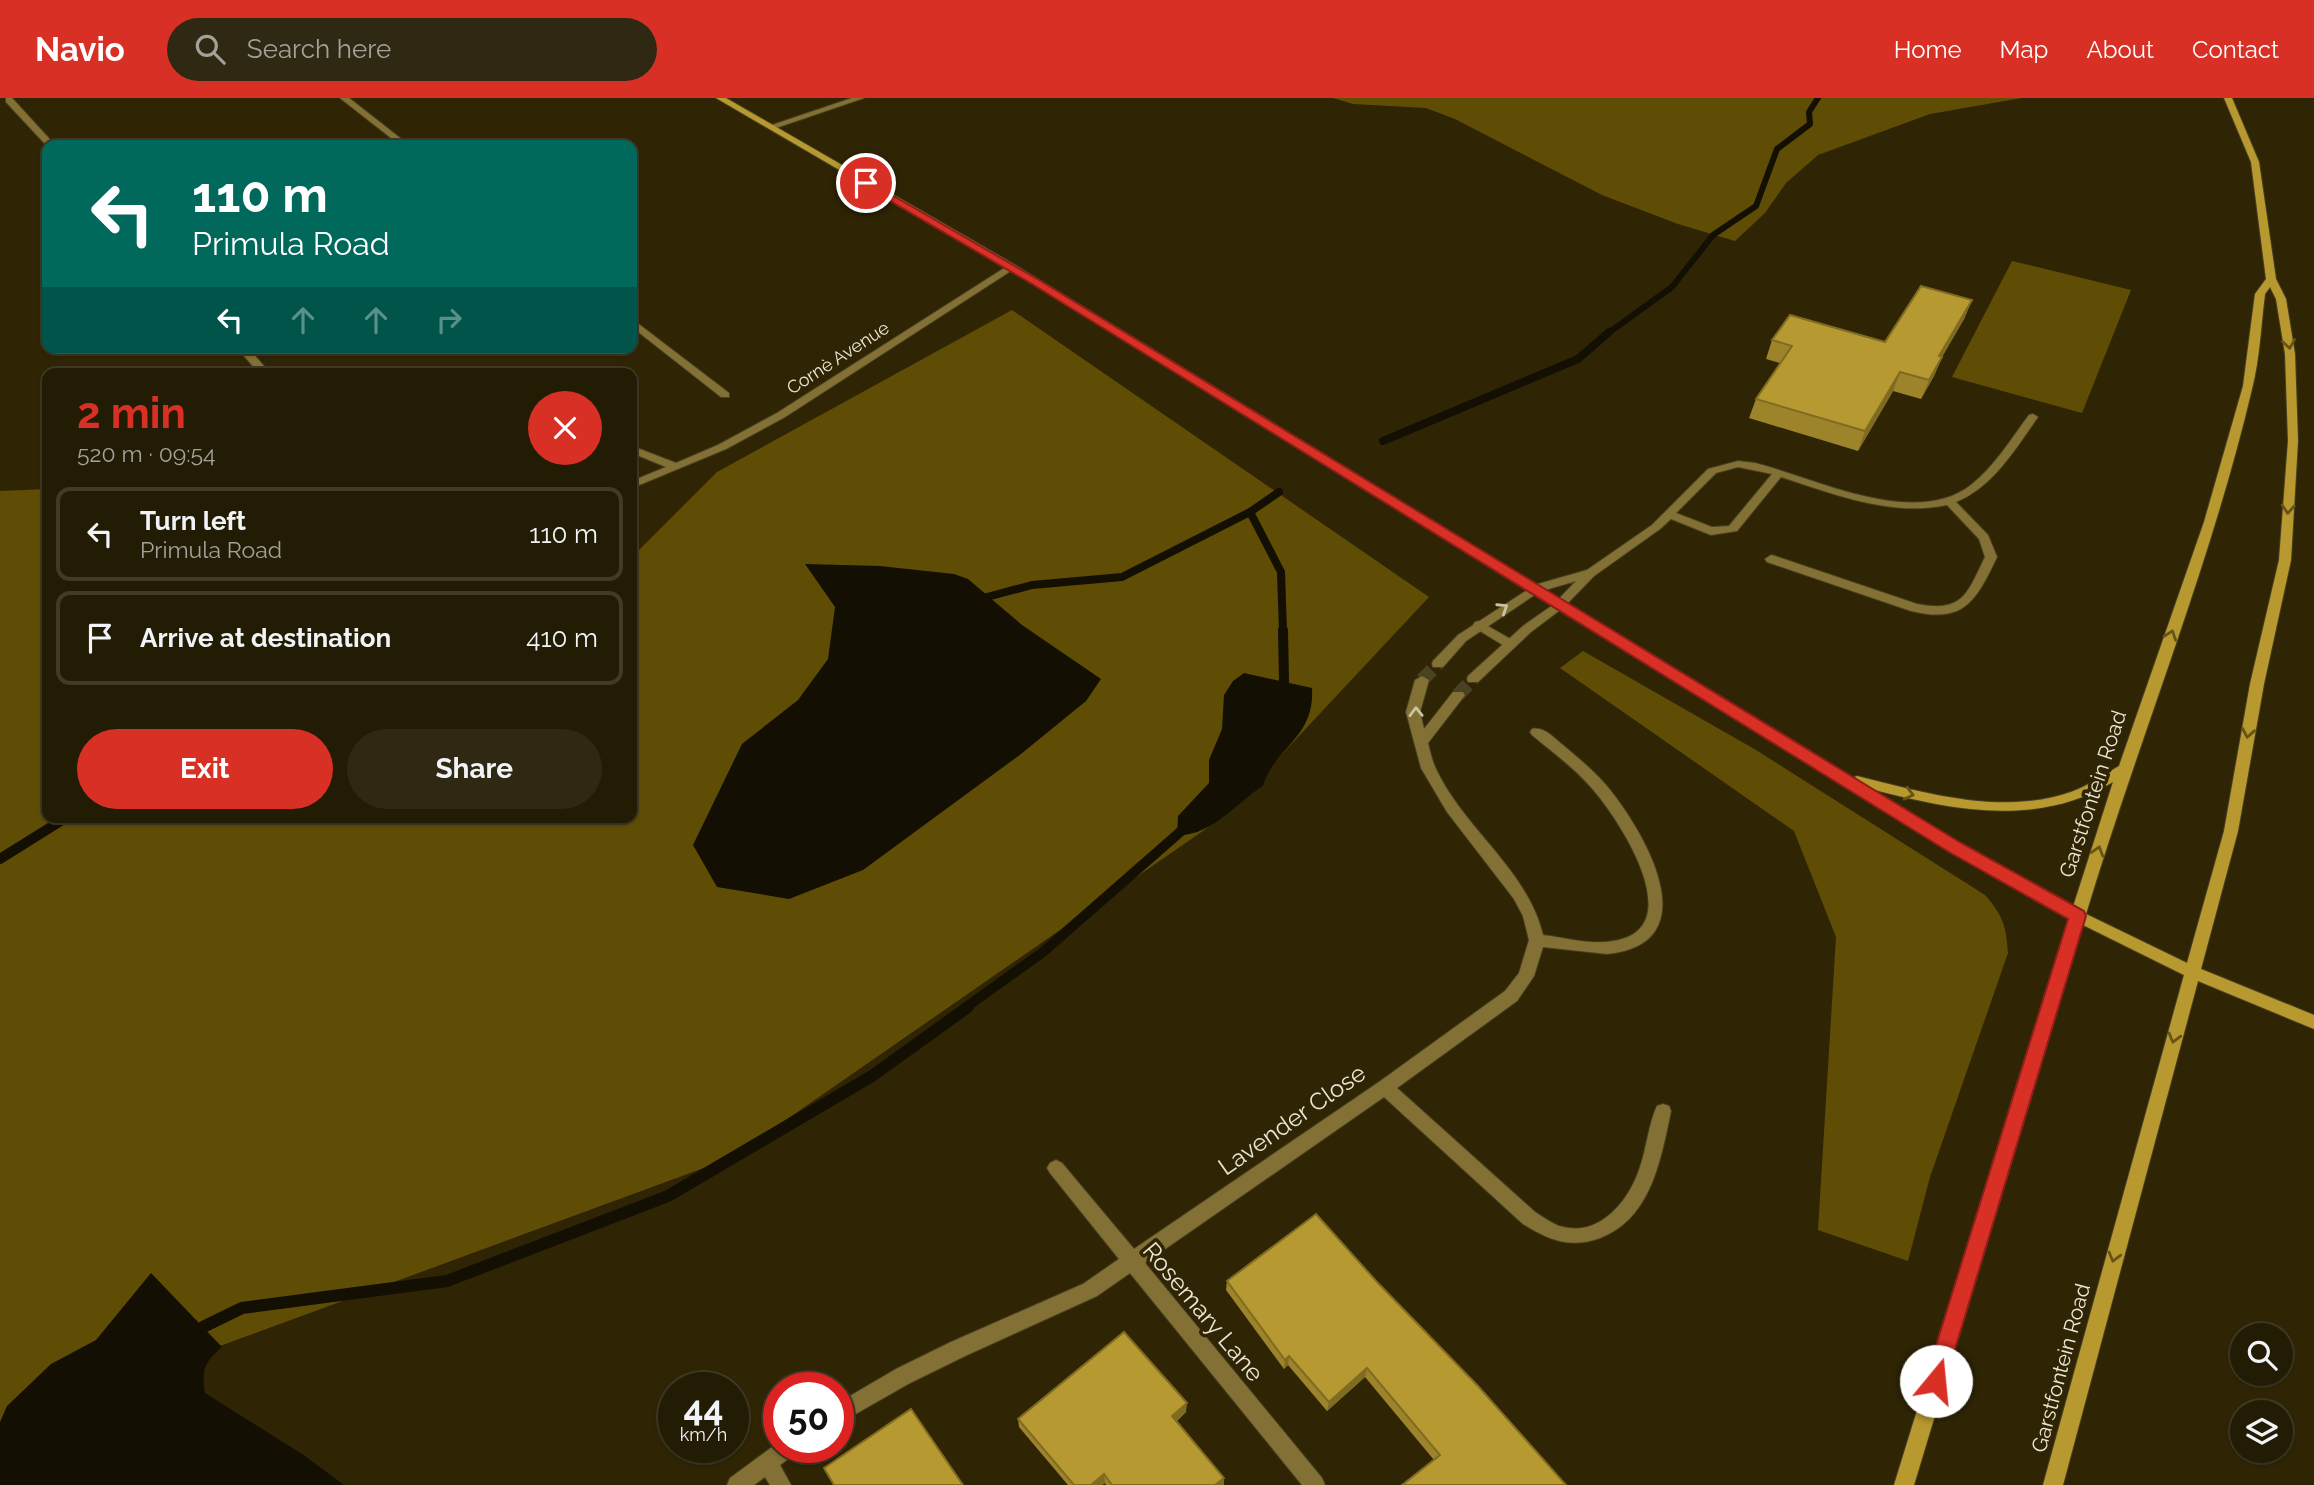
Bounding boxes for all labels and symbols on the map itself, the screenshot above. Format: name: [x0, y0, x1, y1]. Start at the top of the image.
pin: [836, 153, 896, 213]
street label: Cornè Avenue: [783, 317, 893, 398]
one-way arrow: [2281, 338, 2296, 350]
one-way arrow: [2281, 504, 2296, 515]
one-way arrow: [1495, 604, 1508, 617]
one-way arrow: [2163, 630, 2177, 642]
one-way arrow: [1408, 706, 1423, 717]
street label: Garstfontein Road: [2054, 707, 2131, 880]
one-way arrow: [2242, 727, 2257, 739]
one-way arrow: [1903, 786, 1915, 800]
one-way arrow: [2089, 845, 2104, 857]
one-way arrow: [2167, 1032, 2182, 1044]
street label: Lavender Close: [1213, 1058, 1371, 1181]
street label: Rosemary Lane: [1137, 1236, 1270, 1387]
one-way arrow: [2108, 1251, 2122, 1263]
street label: Garstfontein Road: [2026, 1281, 2095, 1455]
position arrow: [1899, 1344, 1973, 1418]
speed limit sign: 50: [763, 1372, 854, 1463]

